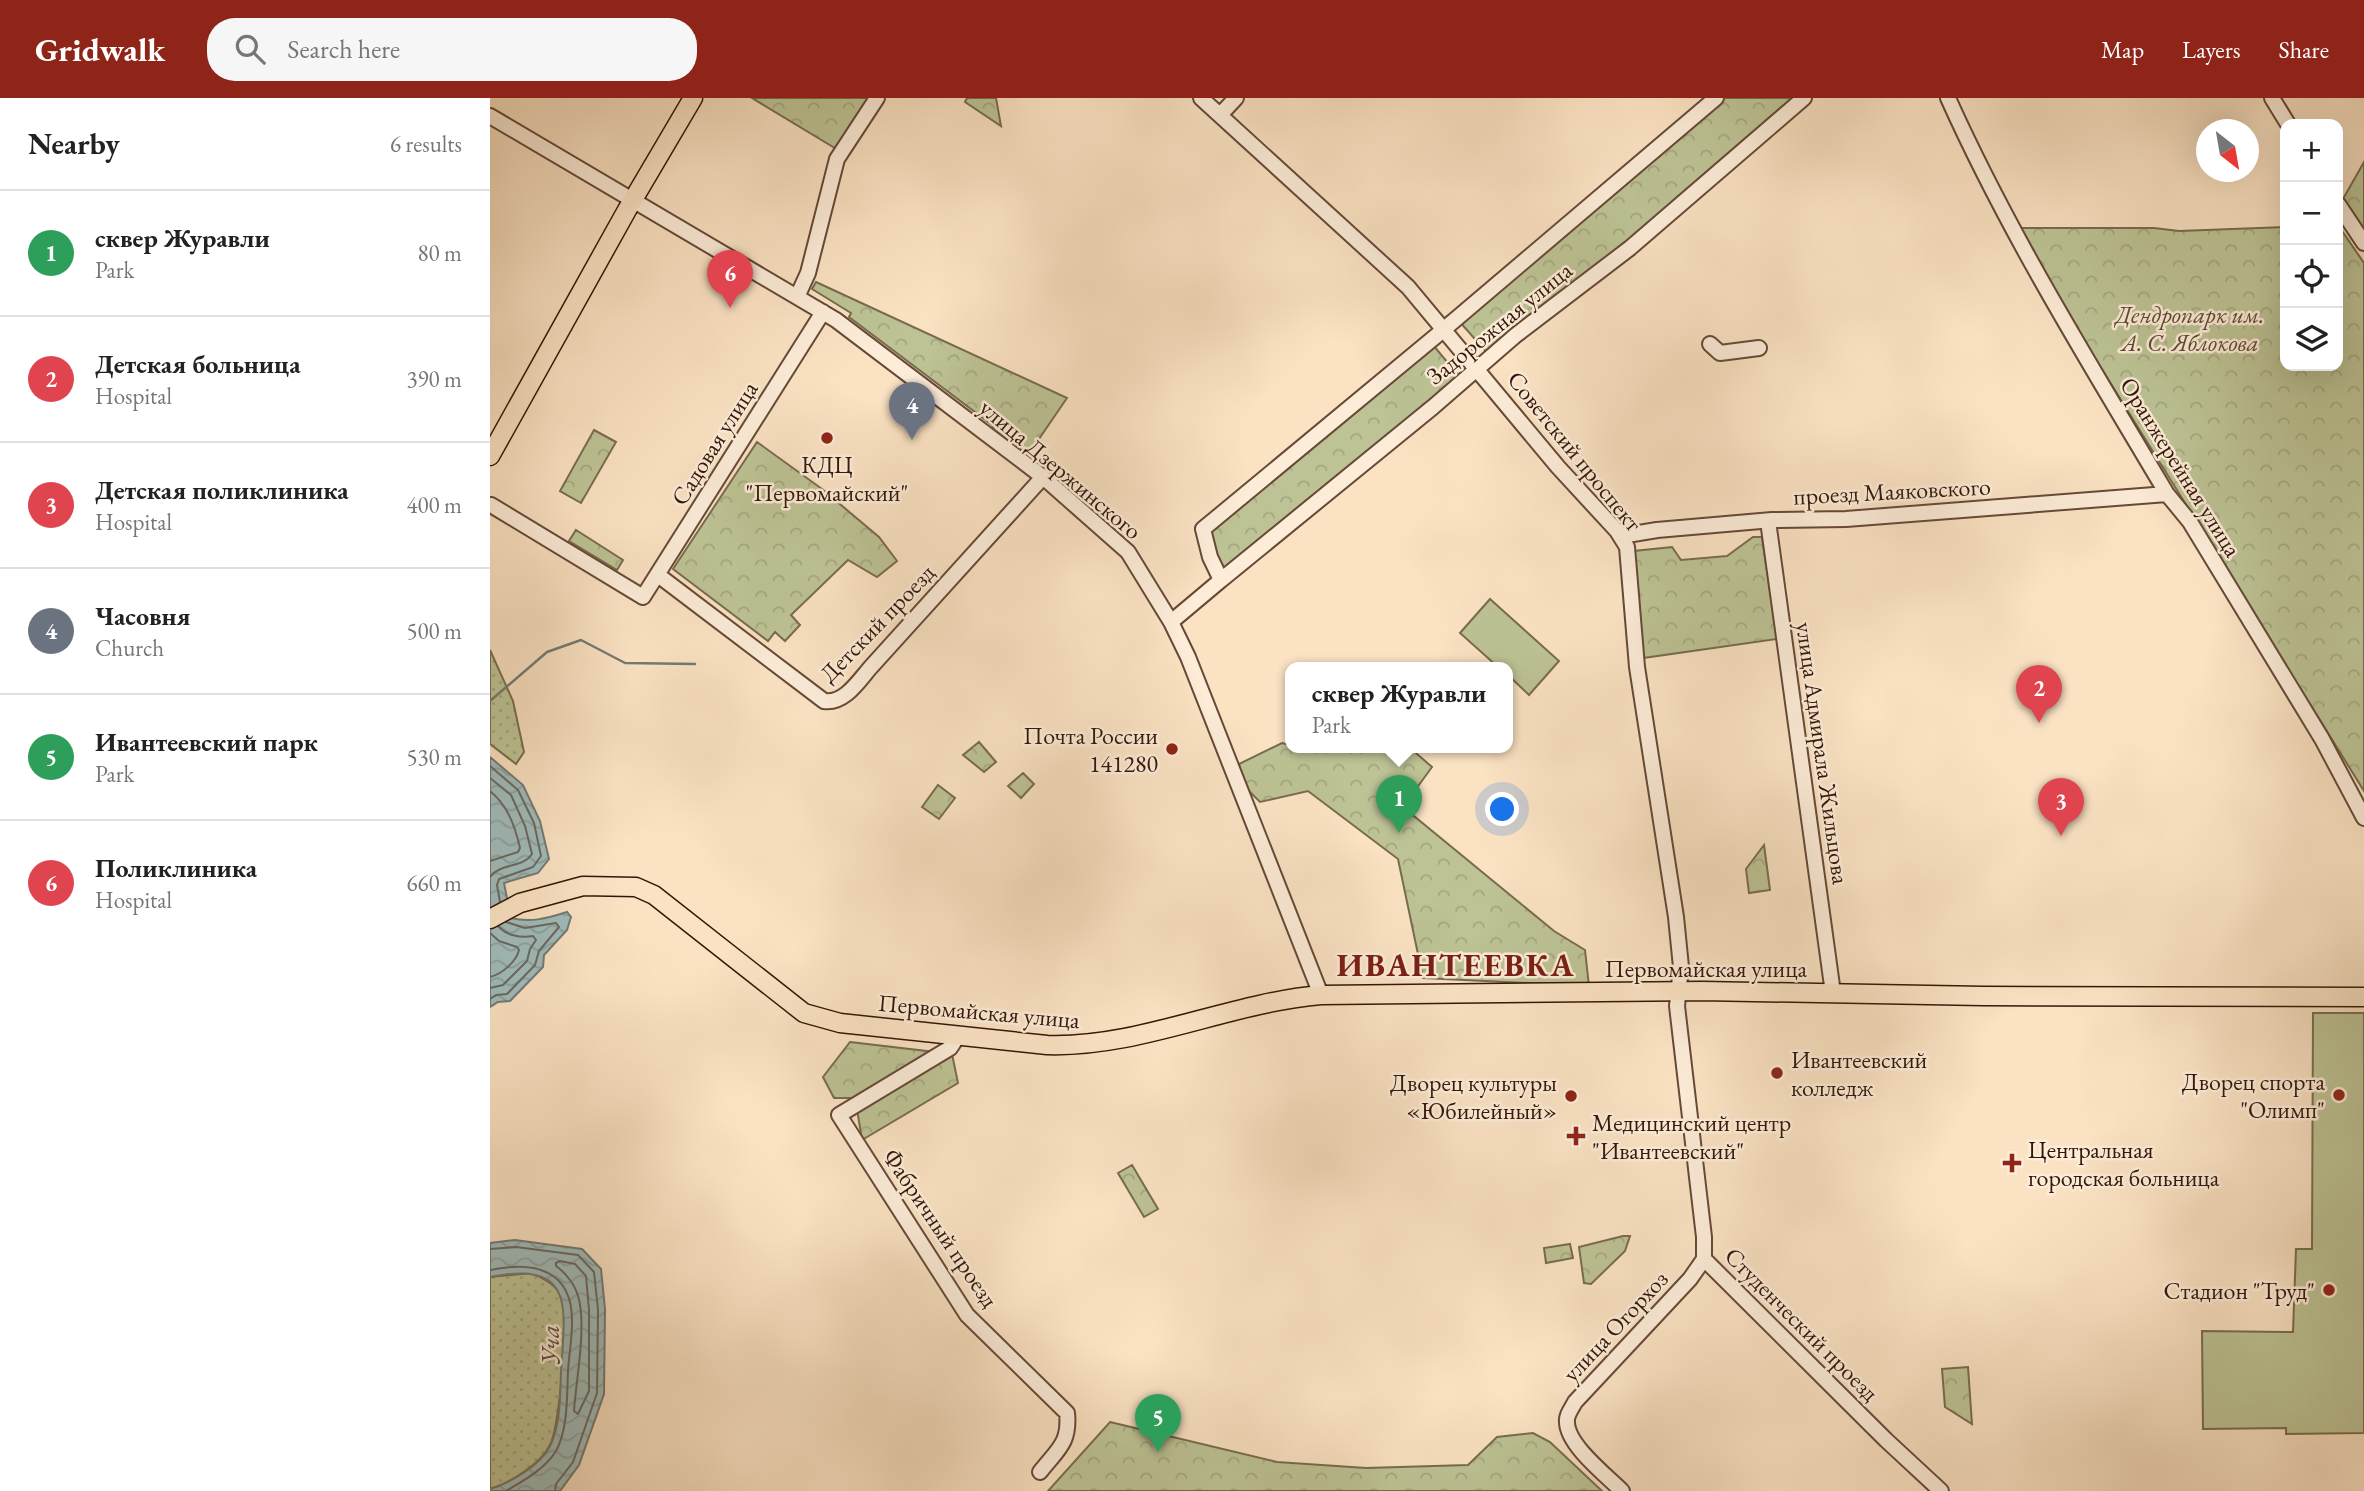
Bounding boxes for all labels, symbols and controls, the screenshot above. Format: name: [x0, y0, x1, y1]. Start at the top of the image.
search box: [207, 18, 697, 81]
text: Gridwalk: [35, 28, 165, 71]
icon: search: [231, 30, 269, 68]
text: Search here: [287, 32, 400, 66]
text: Map: [2101, 34, 2144, 65]
text: Layers: [2182, 34, 2241, 65]
text: Share: [2279, 34, 2329, 65]
north arrow: [2196, 119, 2259, 182]
map controls: [2280, 119, 2343, 371]
button: +: [2280, 119, 2343, 182]
text: Nearby: [28, 124, 120, 163]
text: 6 results: [390, 129, 462, 159]
button: −: [2280, 182, 2343, 245]
text: сквер Журавли: [95, 221, 270, 255]
text: 1: [45, 238, 57, 268]
text: 80 m: [417, 238, 462, 268]
button: locate: [2280, 245, 2343, 308]
pin: 6: [707, 250, 753, 308]
street label: Задорожная улица: [1420, 254, 1579, 391]
text: Park: [95, 255, 134, 285]
park label: Дендропарк им. А. С. Яблокова: [2114, 299, 2264, 358]
button: layers: [2280, 308, 2343, 371]
text: Детская больница: [95, 347, 301, 381]
text: 2: [45, 364, 57, 394]
text: 390 m: [406, 364, 462, 394]
street label: Советский проспект: [1501, 364, 1649, 538]
street label: Оранжерейная улица: [2113, 371, 2249, 563]
street label: Садовая улица: [664, 375, 765, 511]
text: Hospital: [95, 381, 172, 411]
pin: 4: [889, 382, 935, 440]
street label: улица Дзержинского: [973, 392, 1149, 546]
marker: КДЦ "Первомайский": [819, 430, 835, 446]
place label: КДЦ "Первомайский": [746, 449, 908, 508]
street label: проезд Маяковского: [1793, 470, 1992, 512]
text: Детская поликлиника: [95, 473, 349, 507]
text: 3: [45, 490, 57, 520]
text: 400 m: [406, 490, 462, 520]
text: Hospital: [95, 507, 172, 537]
street label: Детский проезд: [813, 557, 941, 689]
text: Часовня: [95, 599, 190, 633]
text: 4: [45, 616, 57, 646]
text: 500 m: [406, 616, 462, 646]
street label: улица Адмирала Жильцова: [1789, 620, 1857, 887]
text: Church: [95, 633, 164, 663]
popup: [1285, 662, 1513, 753]
pin: 2: [2016, 665, 2062, 723]
text: сквер Журавли: [1312, 676, 1486, 710]
text: Park: [1312, 710, 1351, 740]
place label: Почта России 141280: [1023, 720, 1158, 779]
text: Ивантеевский парк: [95, 725, 318, 759]
marker: Почта России 141280: [1164, 741, 1180, 757]
text: 5: [45, 742, 57, 772]
text: 530 m: [406, 742, 462, 772]
text: Park: [95, 759, 134, 789]
pin: 1: [1376, 775, 1422, 833]
pin: 3: [2038, 778, 2084, 836]
your location: [1485, 792, 1519, 826]
text: Поликлиника: [95, 851, 257, 885]
text: 6: [45, 868, 57, 898]
text: 660 m: [406, 868, 462, 898]
text: Hospital: [95, 885, 172, 915]
district label: ИВАНТЕЕВКА: [1337, 944, 1575, 986]
street label: Первомайская улица: [1605, 953, 1808, 984]
street label: Первомайская улица: [877, 987, 1082, 1035]
place label: Ивантеевский колледж: [1791, 1044, 1928, 1103]
marker: Ивантеевский колледж: [1769, 1065, 1785, 1081]
place label: Дворец спорта "Олимп": [2182, 1066, 2325, 1125]
place label: Дворец культуры «Юбилейный»: [1390, 1067, 1557, 1126]
marker: Дворец спорта "Олимп": [2331, 1087, 2347, 1103]
marker: Дворец культуры «Юбилейный»: [1563, 1088, 1579, 1104]
place label: Медицинский центр "Ивантеевский": [1592, 1107, 1791, 1166]
marker: Медицинский центр "Ивантеевский": [1566, 1126, 1586, 1146]
place label: Центральная городская больница: [2028, 1134, 2220, 1193]
street label: Фабричный проезд: [876, 1143, 1006, 1313]
marker: Центральная городская больница: [2002, 1153, 2022, 1173]
street label: Студенческий проезд: [1718, 1240, 1886, 1408]
street label: улица Огорхоз: [1555, 1264, 1675, 1388]
place label: Стадион "Труд": [2164, 1275, 2315, 1306]
marker: Стадион "Труд": [2321, 1282, 2337, 1298]
water label: Уча: [533, 1325, 567, 1365]
pin: 5: [1135, 1394, 1181, 1452]

